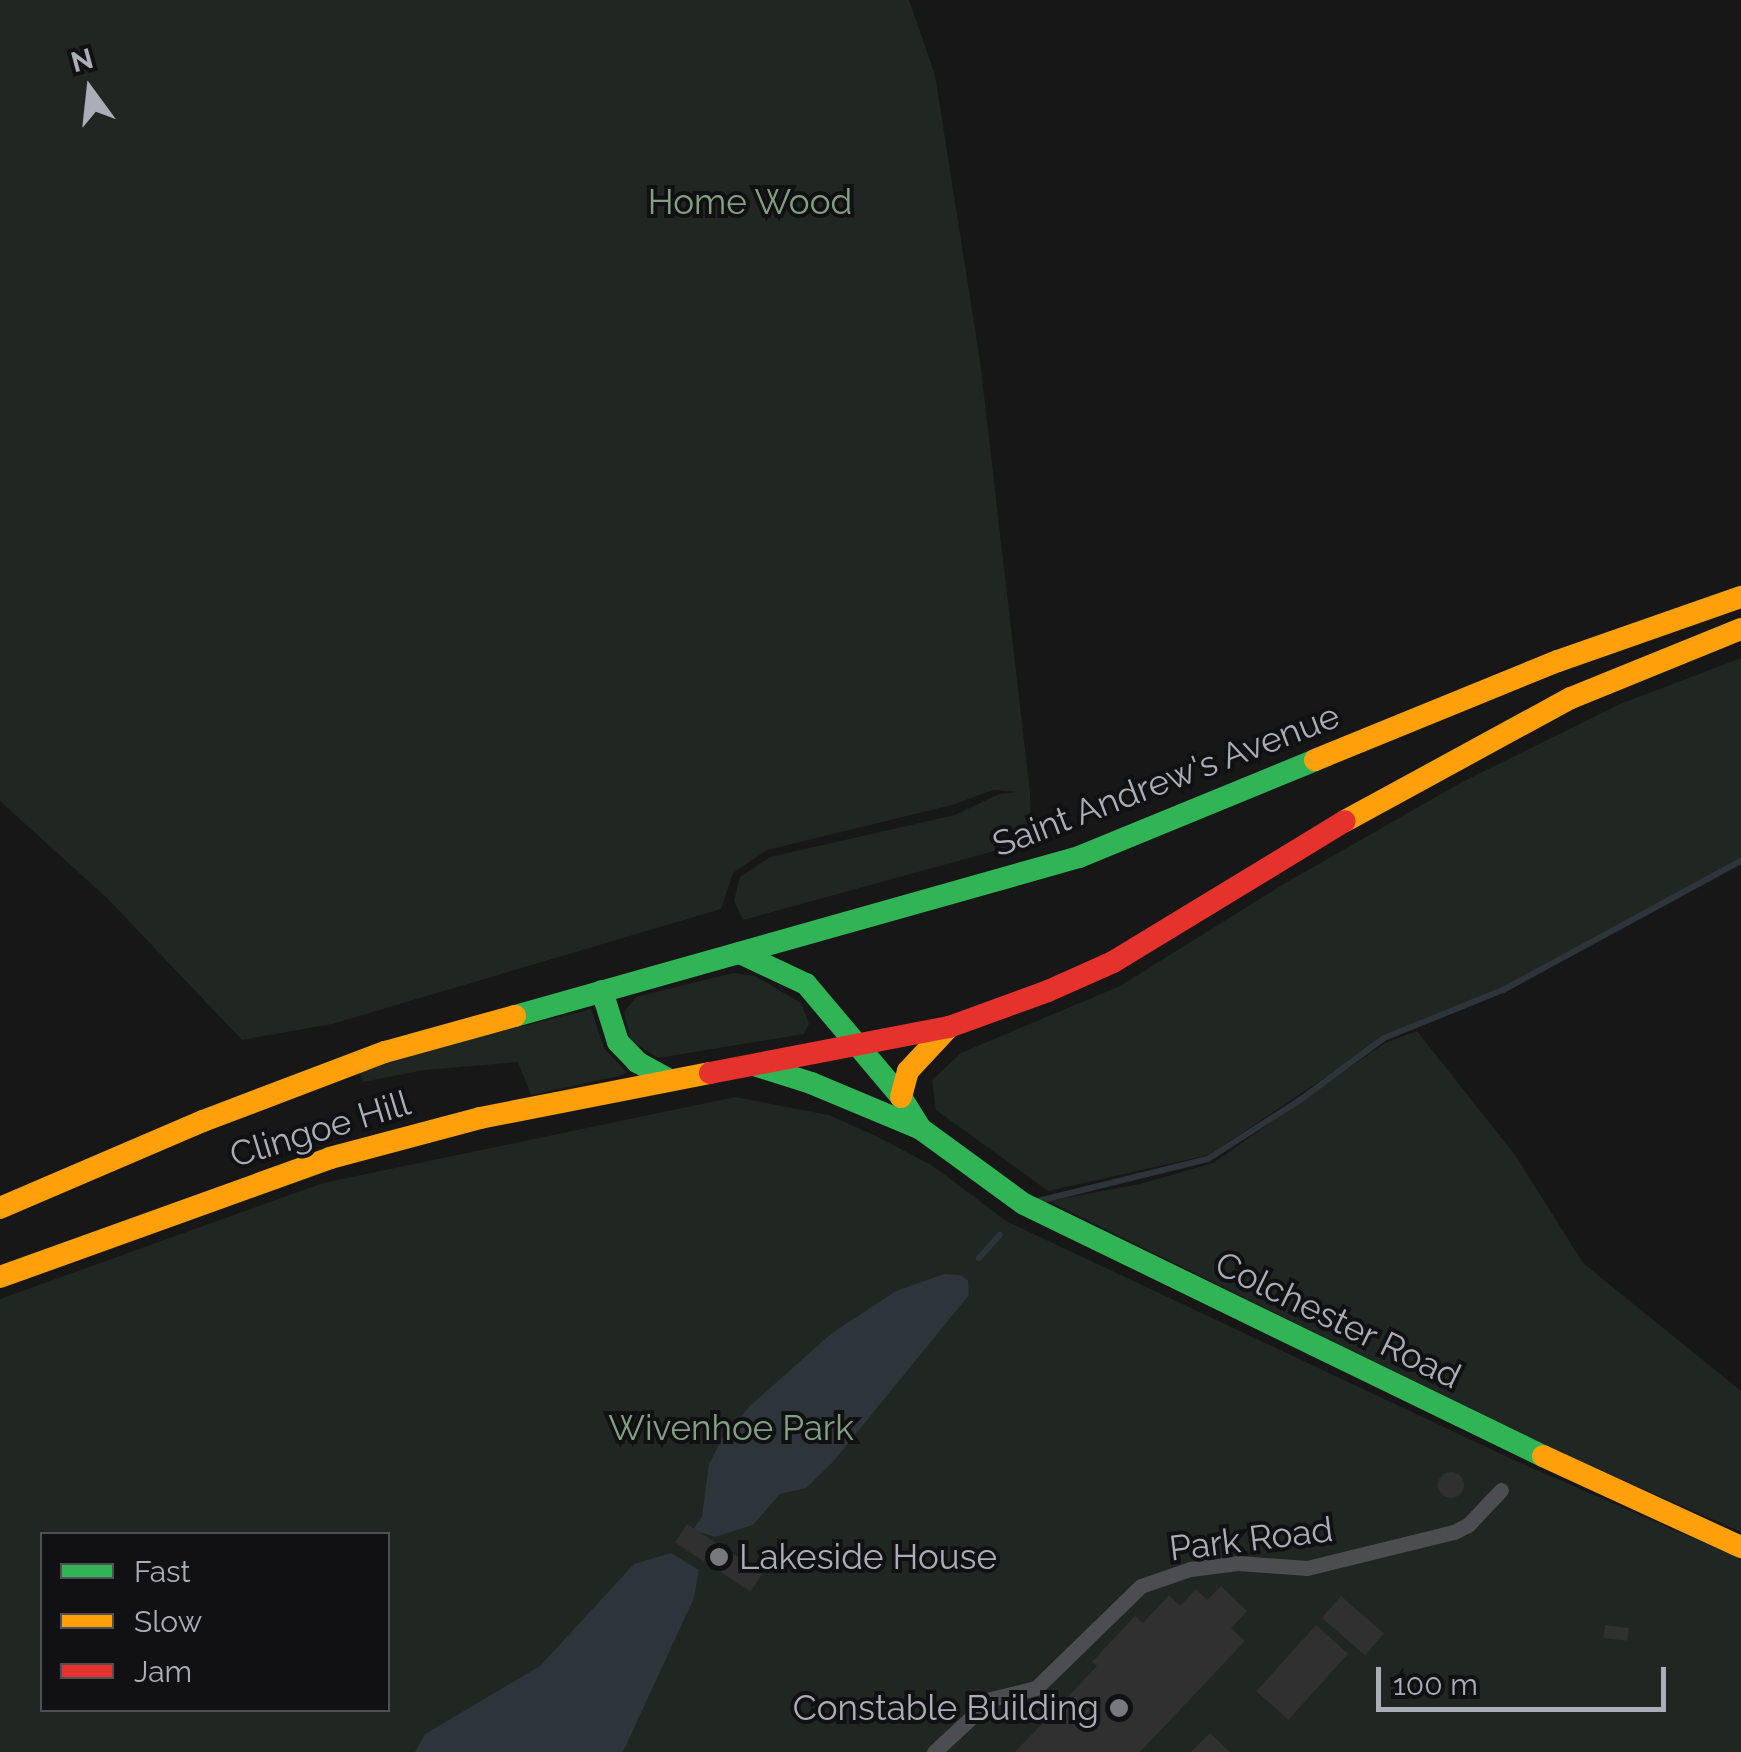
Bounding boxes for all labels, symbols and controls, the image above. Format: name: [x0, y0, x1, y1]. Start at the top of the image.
north arrow: [40, 40, 140, 140]
text: N: [68, 42, 97, 79]
park label: Home Wood: [647, 181, 853, 223]
street label: Saint Andrew's Avenue: [986, 694, 1346, 866]
street label: Clingoe Hill: [225, 1082, 415, 1176]
street label: Colchester Road: [1208, 1242, 1468, 1398]
park label: Wivenhoe Park: [608, 1407, 854, 1449]
street label: Park Road: [1167, 1508, 1335, 1570]
legend: [40, 1532, 390, 1712]
place label: Lakeside House: [739, 1536, 997, 1578]
marker: Lakeside House: [708, 1546, 730, 1568]
text: Fast: [134, 1554, 191, 1589]
text: Slow: [134, 1604, 202, 1639]
scale bar: [1381, 1647, 1671, 1709]
text: Jam: [134, 1654, 192, 1689]
text: 100 m: [1393, 1667, 1478, 1702]
place label: Constable Building: [793, 1687, 1099, 1729]
marker: Constable Building: [1108, 1697, 1130, 1719]

